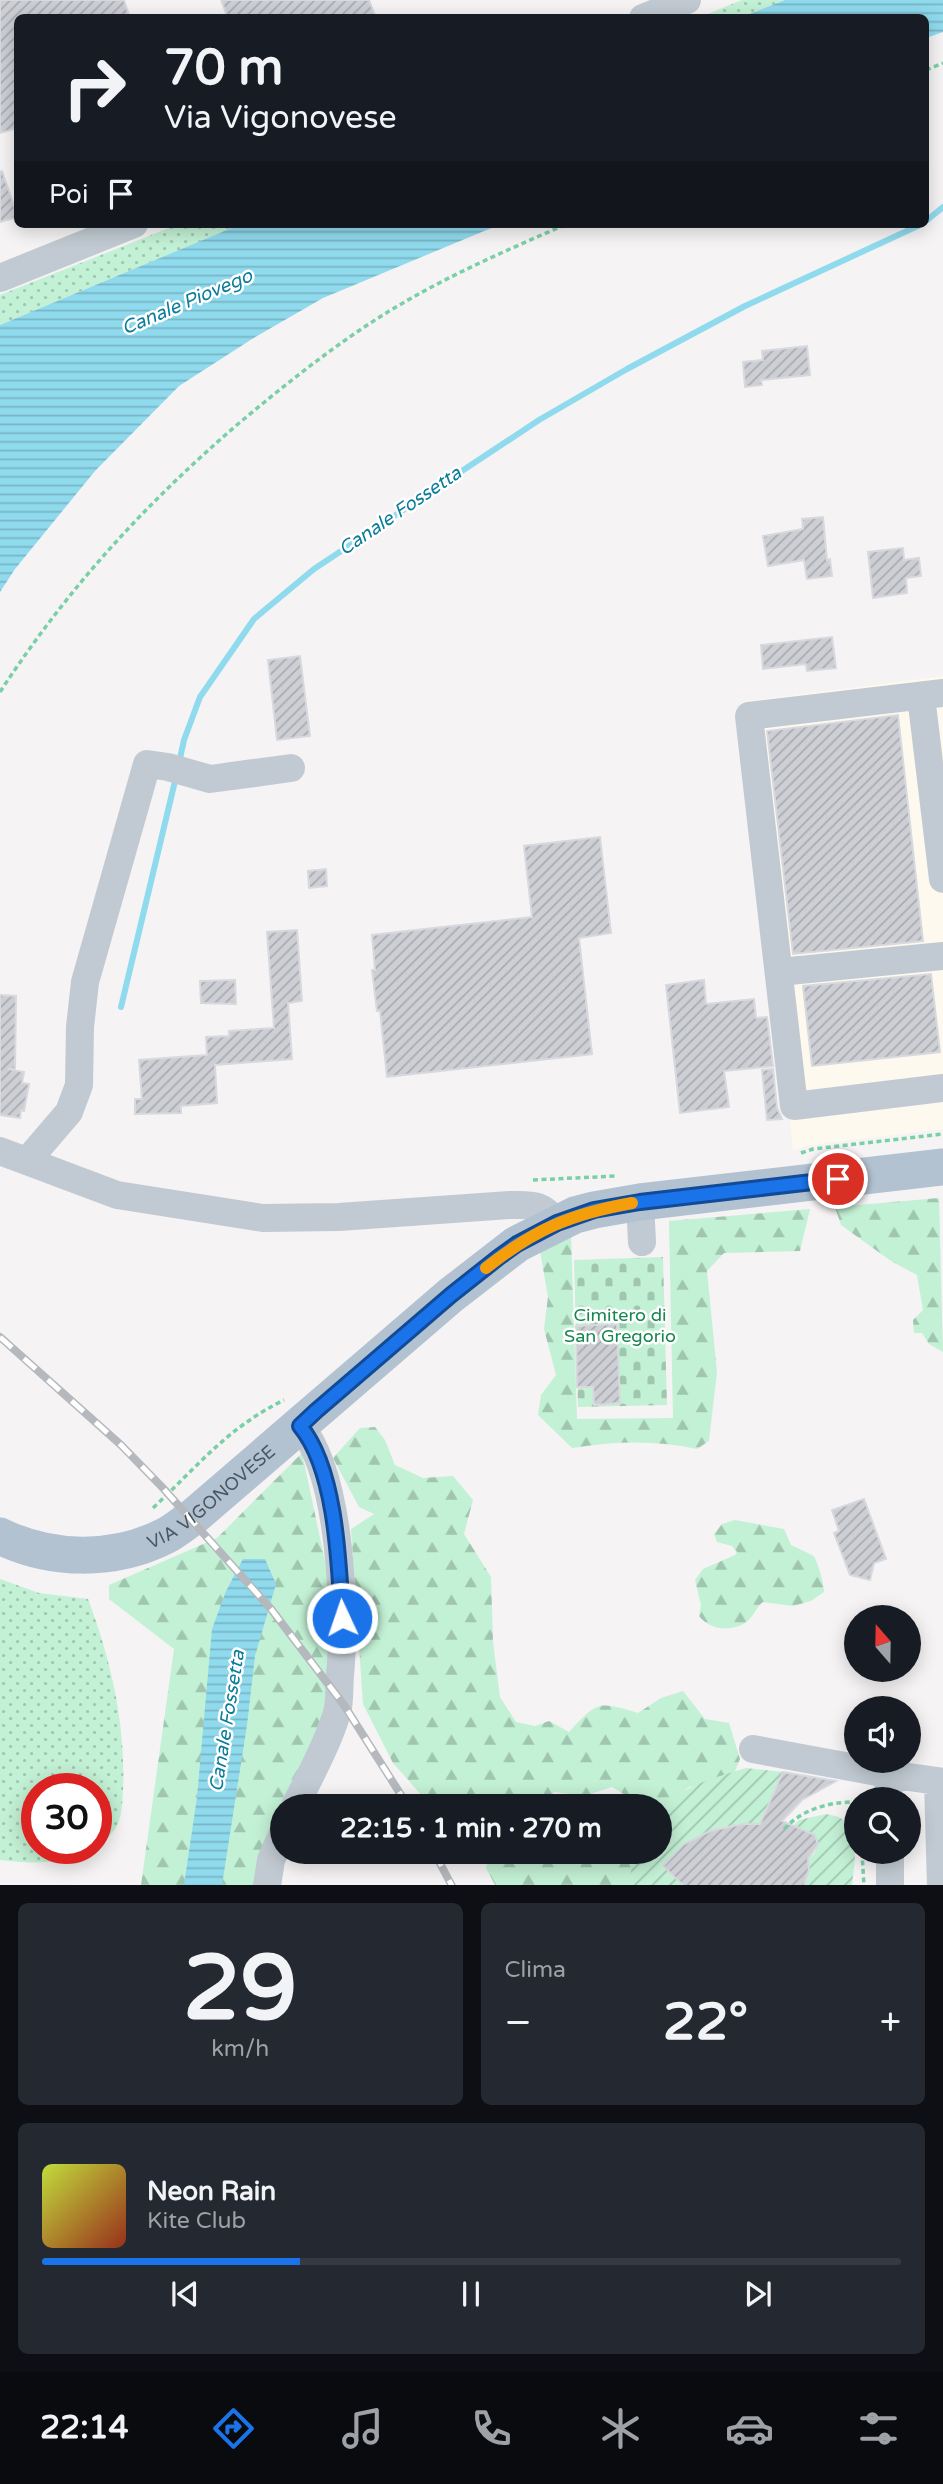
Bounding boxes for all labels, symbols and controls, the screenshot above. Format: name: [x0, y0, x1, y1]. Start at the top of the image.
text: 70 m: [164, 39, 283, 98]
icon: right: [49, 42, 140, 133]
text: Via Vigonovese: [164, 99, 397, 137]
icon: arrive: [102, 175, 140, 213]
text: Poi: [49, 179, 88, 210]
water label: Canale Piovego: [118, 264, 257, 339]
water label: Canale Fossetta: [335, 461, 467, 560]
pin: [808, 1149, 868, 1209]
icon: arrive: [819, 1160, 857, 1198]
park label: Cimitero di San Gregorio: [564, 1304, 676, 1347]
street label: VIA VIGONOVESE: [144, 1440, 280, 1554]
position arrow: [305, 1581, 379, 1655]
north arrow: [844, 1605, 920, 1682]
map controls: [844, 1605, 921, 1864]
water label: Canale Fossetta: [205, 1647, 249, 1793]
button: sound: [844, 1696, 921, 1773]
speed limit sign: 30: [21, 1773, 112, 1864]
button: search: [844, 1787, 921, 1864]
text: 22:15 · 1 min · 270 m: [340, 1813, 602, 1844]
text: 29: [183, 1934, 297, 2044]
text: Clima: [505, 1956, 566, 1984]
text: 22°: [663, 1991, 748, 2054]
text: −: [505, 2000, 532, 2046]
text: +: [880, 2000, 901, 2046]
text: km/h: [211, 2035, 269, 2063]
text: Neon Rain: [147, 2176, 276, 2207]
text: Kite Club: [147, 2207, 246, 2235]
icon: previous: [166, 2275, 204, 2313]
icon: pause: [452, 2275, 490, 2313]
icon: next: [739, 2275, 777, 2313]
icon: directions: [209, 2404, 258, 2453]
icon: music: [338, 2404, 387, 2453]
icon: phone: [467, 2404, 516, 2453]
icon: climate: [596, 2404, 645, 2453]
icon: car: [725, 2404, 774, 2453]
icon: filters: [854, 2404, 903, 2453]
text: 22:14: [40, 2409, 129, 2447]

